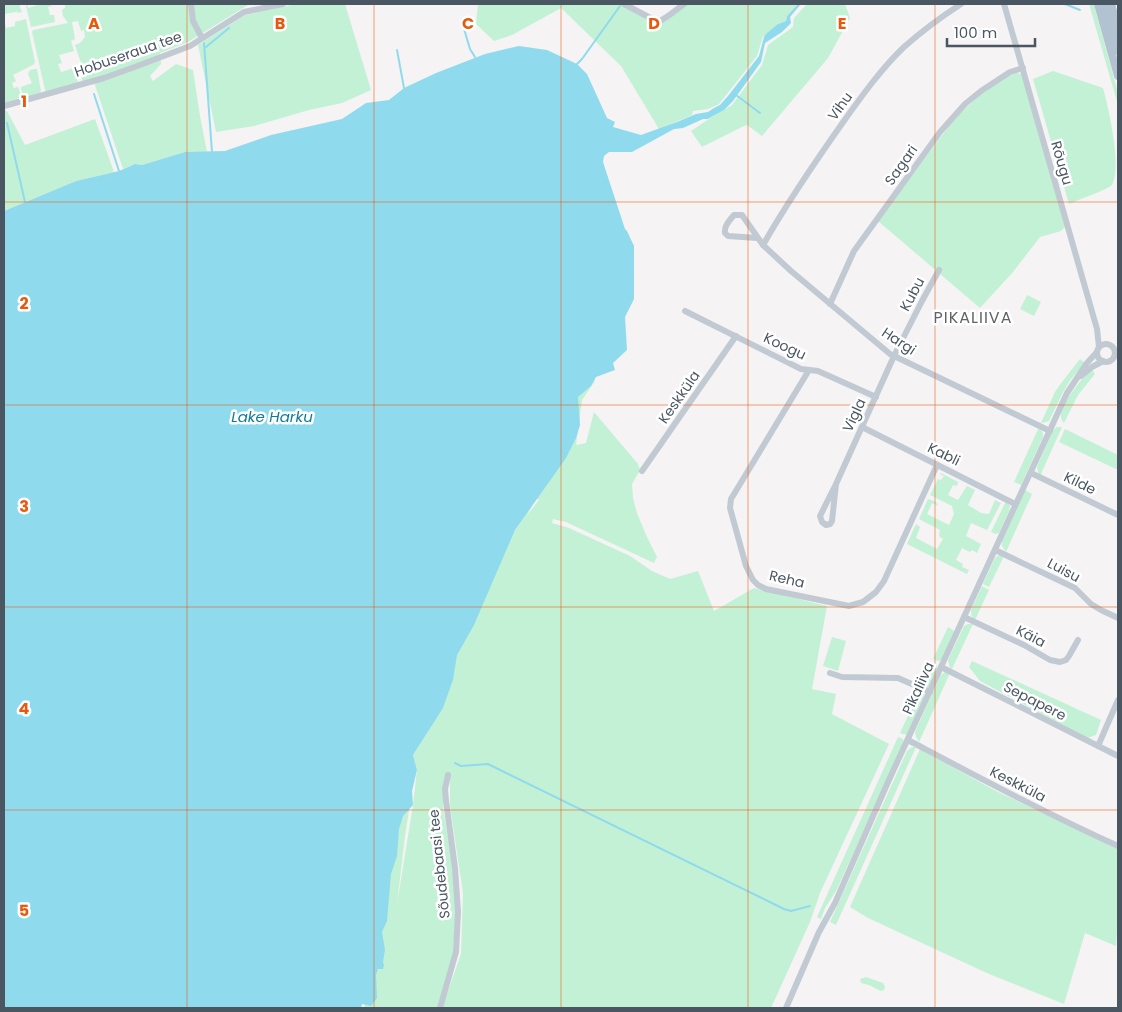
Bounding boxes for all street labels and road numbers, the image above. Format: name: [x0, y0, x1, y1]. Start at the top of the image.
street label: Hobuseraua tee: [72, 26, 185, 82]
street label: Vihu: [823, 88, 857, 124]
street label: Rõugu: [1046, 139, 1078, 187]
street label: Sagari: [880, 141, 922, 189]
street label: Kubu: [895, 274, 929, 314]
street label: Hargi: [878, 322, 920, 360]
street label: Koogu: [761, 327, 809, 365]
street label: Keskküla: [653, 366, 705, 428]
street label: Vigla: [837, 395, 871, 435]
street label: Kabli: [924, 438, 964, 470]
street label: Kilde: [1061, 467, 1100, 499]
street label: Luisu: [1044, 553, 1084, 587]
street label: Reha: [767, 565, 807, 593]
street label: Käia: [1013, 620, 1049, 652]
street label: Pikaliiva: [897, 658, 939, 718]
street label: Sepapere: [1000, 677, 1070, 725]
street label: Keskküla: [986, 761, 1050, 807]
street label: Sõudebaasi tee: [423, 808, 455, 920]

